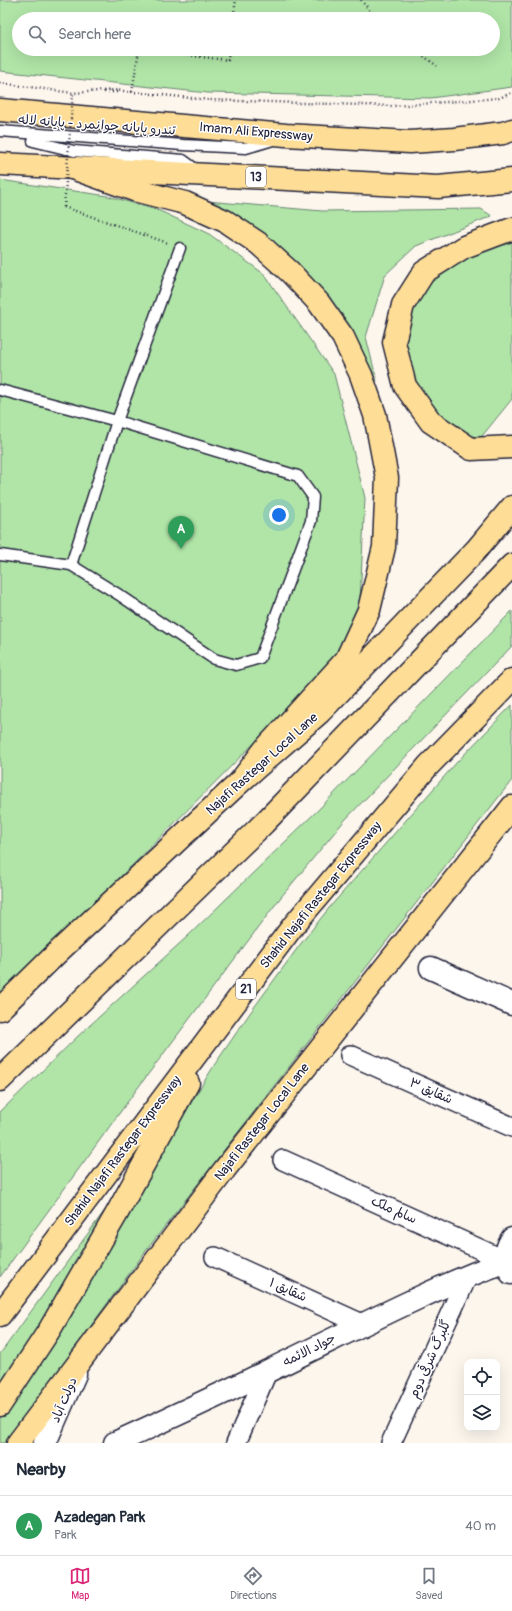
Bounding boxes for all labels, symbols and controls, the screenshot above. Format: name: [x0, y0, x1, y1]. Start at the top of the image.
search box: [12, 12, 500, 56]
icon: search: [26, 23, 48, 45]
text: Search here: [58, 25, 131, 44]
street label: تندرو پایانه جوانمرد - پایانه لاله: [18, 112, 176, 139]
street label: Imam Ali Expressway: [199, 119, 314, 145]
road number: 13: [246, 167, 266, 187]
your location: [269, 505, 289, 525]
pin: A: [168, 516, 194, 549]
street label: Najafi Rastegar Local Lane: [203, 709, 322, 818]
street label: Shahid Najafi Rastegar Expressway: [257, 818, 386, 972]
road number: 21: [236, 979, 256, 999]
street label: Najafi Rastegar Local Lane: [211, 1059, 313, 1184]
street label: Shahid Najafi Rastegar Expressway: [61, 1072, 185, 1229]
street label: شقایق ۳: [407, 1074, 455, 1108]
street label: سالم ملک: [368, 1193, 419, 1229]
street label: شقایق ۱: [267, 1275, 309, 1305]
street label: گلبرگ شرقی دوم: [405, 1317, 456, 1401]
street label: جواد الائمه: [280, 1330, 338, 1370]
map controls: [464, 1359, 500, 1431]
button: locate: [464, 1359, 500, 1395]
street label: دولت آباد: [47, 1375, 81, 1425]
button: layers: [464, 1395, 500, 1431]
text: Nearby: [16, 1459, 65, 1480]
text: Azadegan Park: [54, 1508, 145, 1527]
text: A: [25, 1518, 33, 1534]
text: 40 m: [465, 1518, 496, 1534]
text: Park: [54, 1527, 77, 1543]
tab: Map: [69, 1565, 91, 1602]
tab: Directions: [230, 1565, 277, 1602]
tab: Saved: [415, 1565, 443, 1602]

